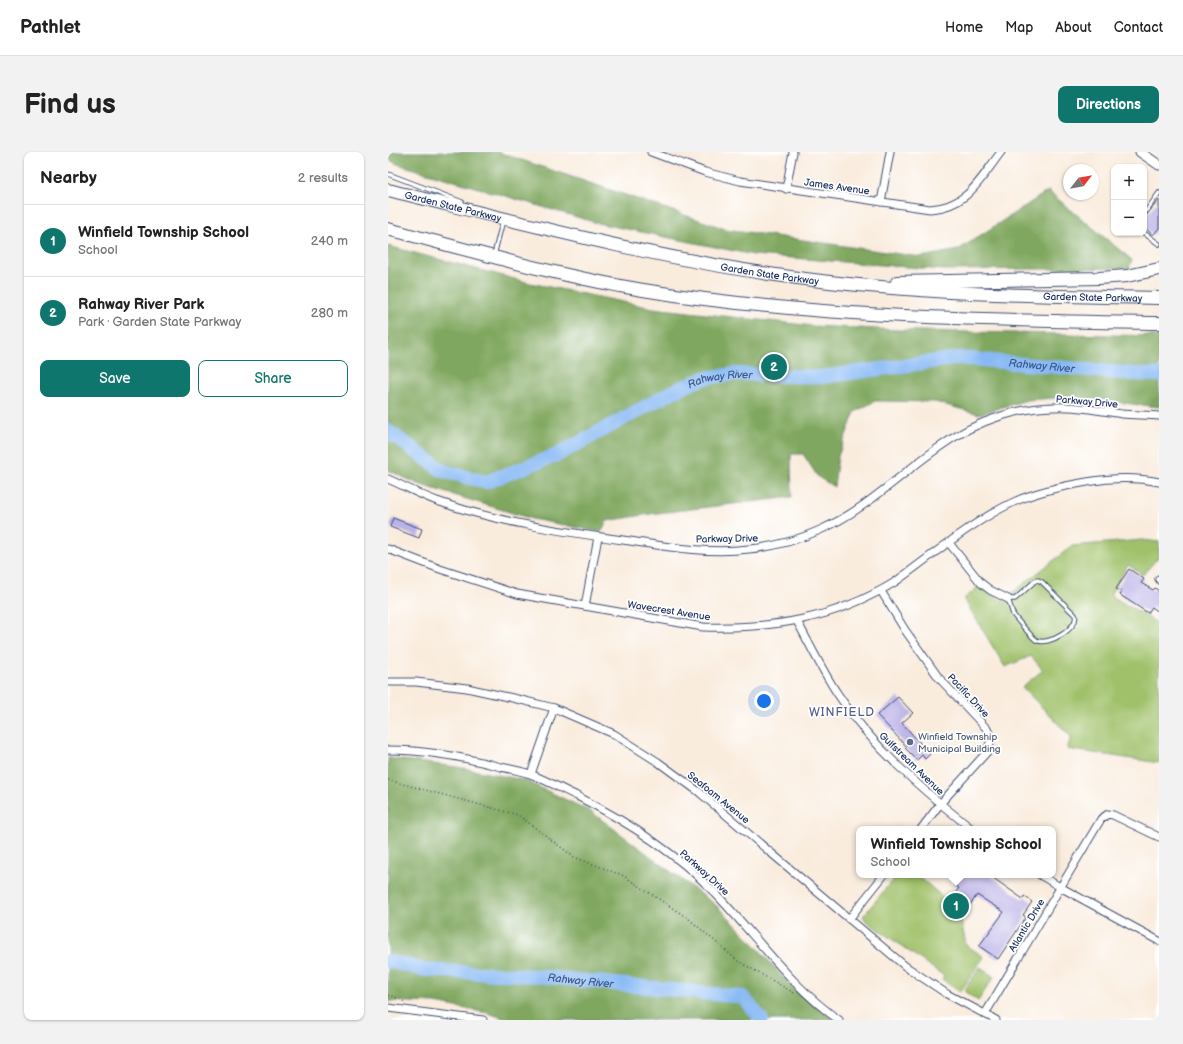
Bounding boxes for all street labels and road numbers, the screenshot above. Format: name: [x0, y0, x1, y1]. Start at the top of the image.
street label: James Avenue: [803, 176, 870, 198]
street label: Garden State Parkway: [403, 189, 503, 225]
street label: Garden State Parkway: [720, 261, 820, 288]
street label: Garden State Parkway: [1043, 291, 1143, 305]
street label: Parkway Drive: [1055, 393, 1119, 411]
street label: Parkway Drive: [696, 532, 758, 546]
street label: Wavecrest Avenue: [627, 599, 711, 623]
street label: Pacific Drive: [945, 671, 992, 720]
street label: Gulfstream Avenue: [876, 730, 946, 798]
street label: Seafoam Avenue: [685, 769, 752, 826]
street label: Parkway Drive: [677, 847, 732, 898]
street label: Atlantic Drive: [1006, 897, 1047, 954]

